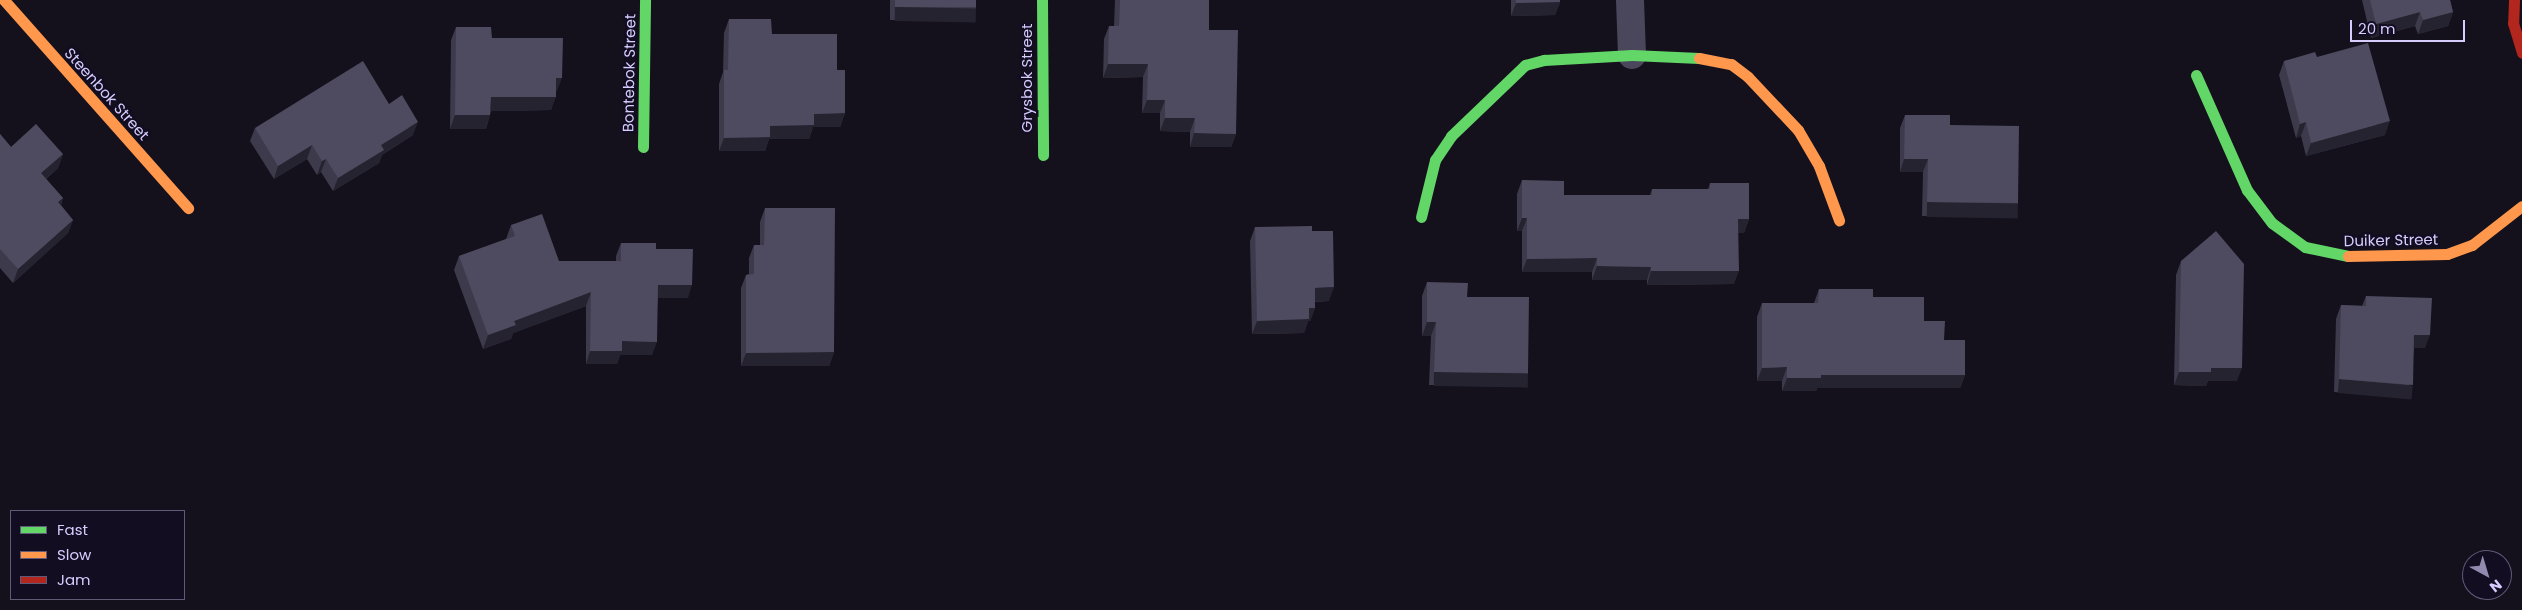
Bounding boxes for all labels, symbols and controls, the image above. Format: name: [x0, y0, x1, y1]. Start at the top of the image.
scale bar: [2352, 10, 2467, 42]
street label: Bontebok Street: [619, 14, 639, 132]
text: 20 m: [2358, 18, 2396, 39]
street label: Grysbok Street: [1018, 24, 1036, 132]
street label: Steenbok Street: [61, 44, 153, 144]
street label: Duiker Street: [2344, 230, 2438, 250]
legend: [10, 510, 185, 600]
text: Fast: [57, 519, 88, 540]
text: Slow: [57, 544, 91, 565]
north arrow: [2462, 550, 2512, 600]
text: Jam: [57, 569, 91, 590]
text: N: [2485, 575, 2506, 597]

